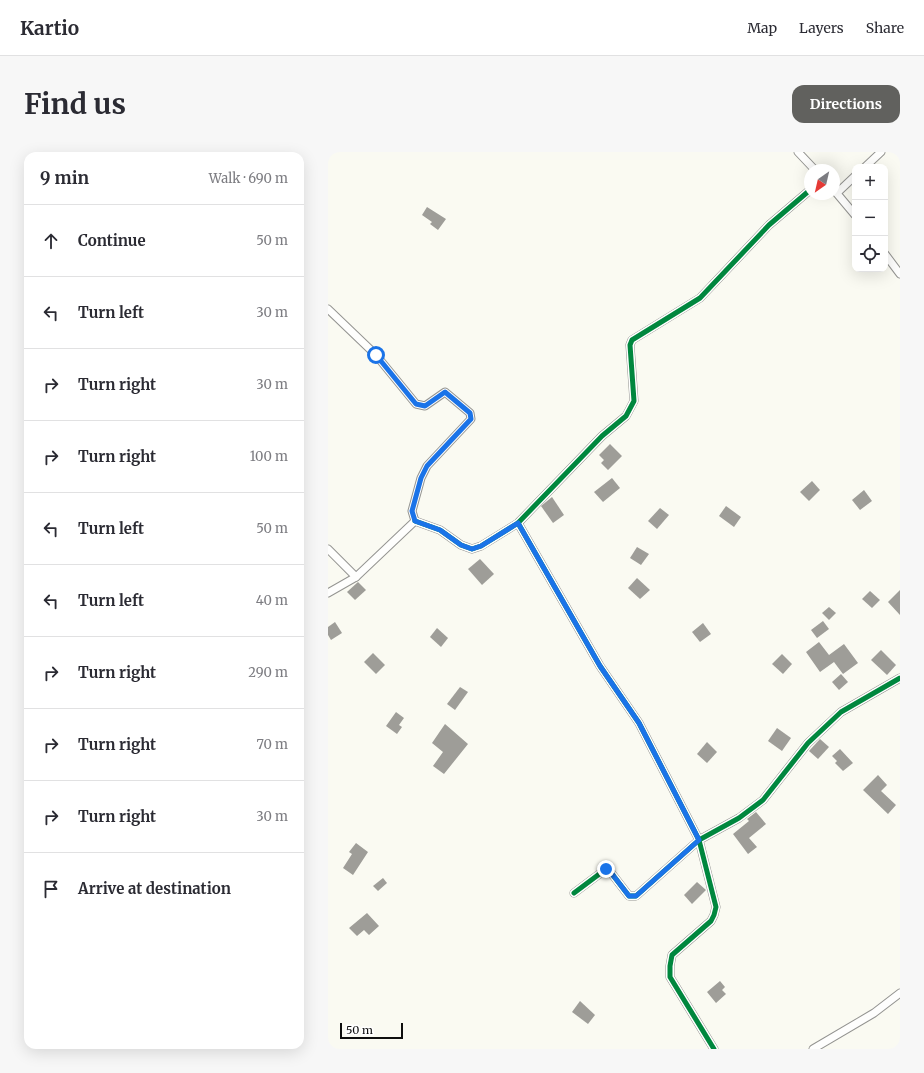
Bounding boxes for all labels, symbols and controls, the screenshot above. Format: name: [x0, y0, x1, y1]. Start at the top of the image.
text: Kartio: [20, 16, 79, 40]
text: Map: [747, 19, 777, 37]
text: Layers: [799, 19, 844, 37]
text: Share: [866, 19, 904, 37]
button: Directions: [792, 85, 900, 123]
text: Find us: [24, 86, 126, 122]
north arrow: [804, 164, 840, 200]
map controls: [852, 164, 888, 272]
button: +: [852, 164, 888, 200]
text: 9 min: [40, 167, 89, 189]
text: Walk · 690 m: [209, 170, 288, 187]
button: −: [852, 200, 888, 236]
icon: ahead: [40, 230, 62, 252]
text: Continue: [78, 231, 146, 250]
text: 50 m: [256, 232, 288, 249]
button: locate: [852, 236, 888, 272]
icon: left: [40, 302, 62, 324]
text: Turn left: [78, 303, 144, 322]
text: 30 m: [256, 304, 288, 321]
route start: [367, 346, 385, 364]
icon: right: [40, 374, 62, 396]
text: Turn right: [78, 375, 156, 394]
text: 30 m: [256, 376, 288, 393]
icon: right: [40, 446, 62, 468]
text: Turn right: [78, 447, 156, 466]
text: 100 m: [250, 448, 288, 465]
icon: left: [40, 518, 62, 540]
text: Turn left: [78, 519, 144, 538]
text: 50 m: [256, 520, 288, 537]
icon: left: [40, 590, 62, 612]
text: Turn left: [78, 591, 144, 610]
text: 40 m: [256, 592, 288, 609]
icon: right: [40, 662, 62, 684]
text: Turn right: [78, 663, 156, 682]
text: 290 m: [248, 664, 288, 681]
icon: right: [40, 734, 62, 756]
text: Turn right: [78, 735, 156, 754]
text: 70 m: [257, 736, 288, 753]
icon: right: [40, 806, 62, 828]
text: Turn right: [78, 807, 156, 826]
text: 30 m: [256, 808, 288, 825]
route end: [597, 860, 615, 878]
icon: arrive: [40, 878, 62, 900]
text: Arrive at destination: [78, 879, 231, 898]
scale bar: [340, 1021, 403, 1040]
text: 50 m: [346, 1023, 373, 1037]

